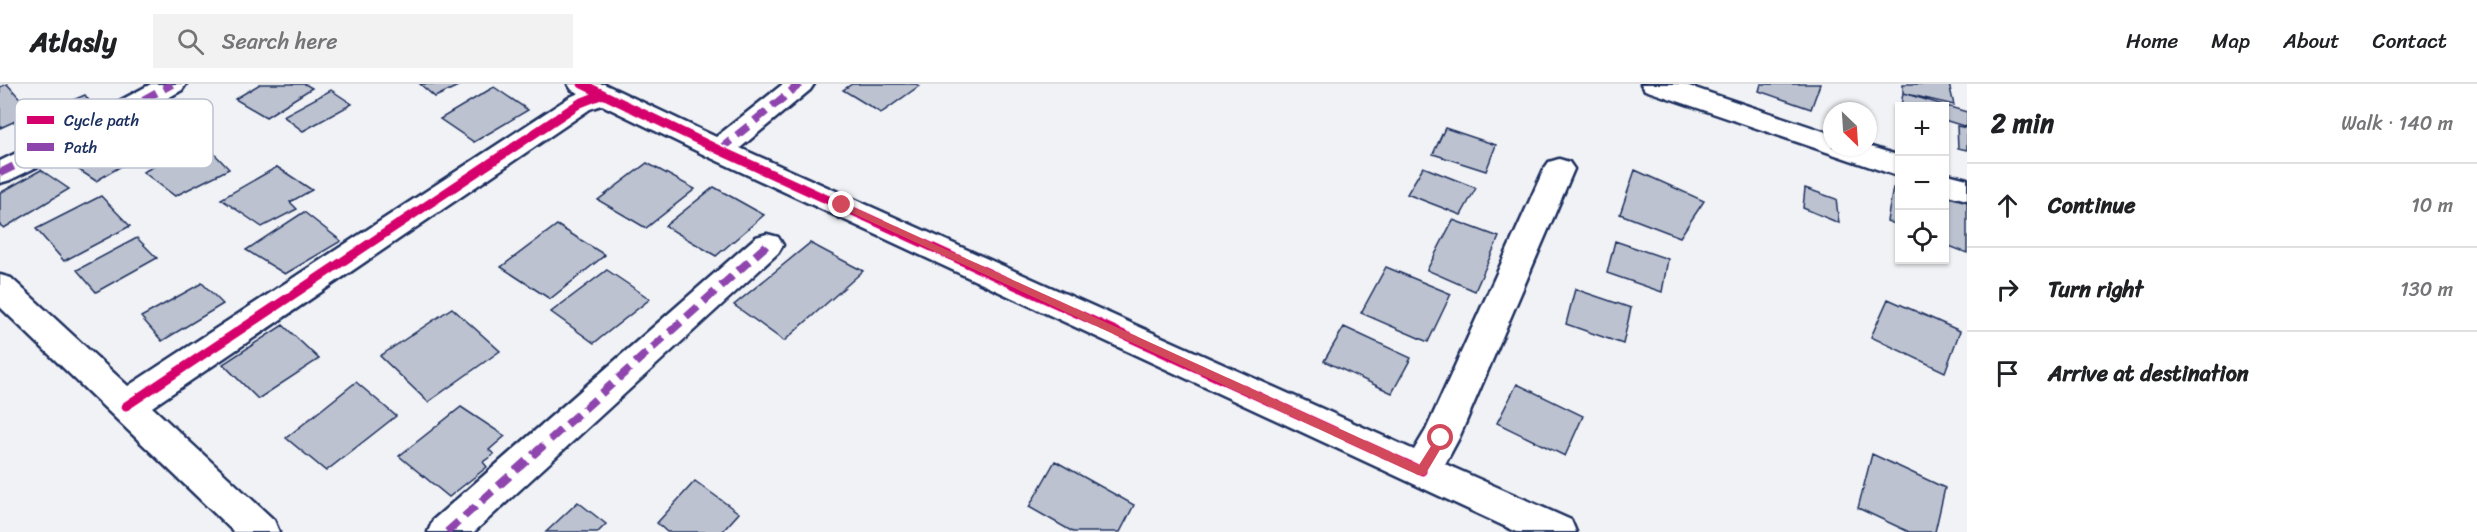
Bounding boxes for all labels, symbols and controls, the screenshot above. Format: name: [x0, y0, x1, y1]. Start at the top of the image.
search box: [153, 14, 573, 68]
text: Atlasly: [30, 17, 117, 66]
text: Search here: [222, 22, 338, 61]
text: Home: [2126, 22, 2178, 60]
text: Map: [2211, 22, 2250, 60]
text: About: [2283, 22, 2340, 60]
text: Contact: [2373, 22, 2447, 60]
icon: search: [174, 25, 207, 58]
legend: [15, 99, 213, 168]
text: 2 min: [1991, 100, 2054, 146]
north arrow: [1823, 102, 1877, 156]
map controls: [1895, 102, 1949, 264]
button: +: [1895, 102, 1949, 156]
text: Cycle path: [64, 106, 139, 135]
text: Walk · 140 m: [2341, 106, 2453, 141]
text: Path: [64, 133, 97, 162]
button: −: [1895, 156, 1949, 210]
text: Continue: [2048, 186, 2136, 225]
text: 10 m: [2411, 188, 2453, 223]
icon: ahead: [1991, 189, 2024, 222]
route end: [828, 191, 854, 217]
button: locate: [1895, 210, 1949, 264]
text: Turn right: [2048, 270, 2143, 309]
text: 130 m: [2400, 272, 2453, 307]
icon: right: [1991, 273, 2024, 306]
text: Arrive at destination: [2048, 354, 2249, 393]
icon: arrive: [1991, 357, 2024, 390]
route start: [1427, 424, 1453, 450]

